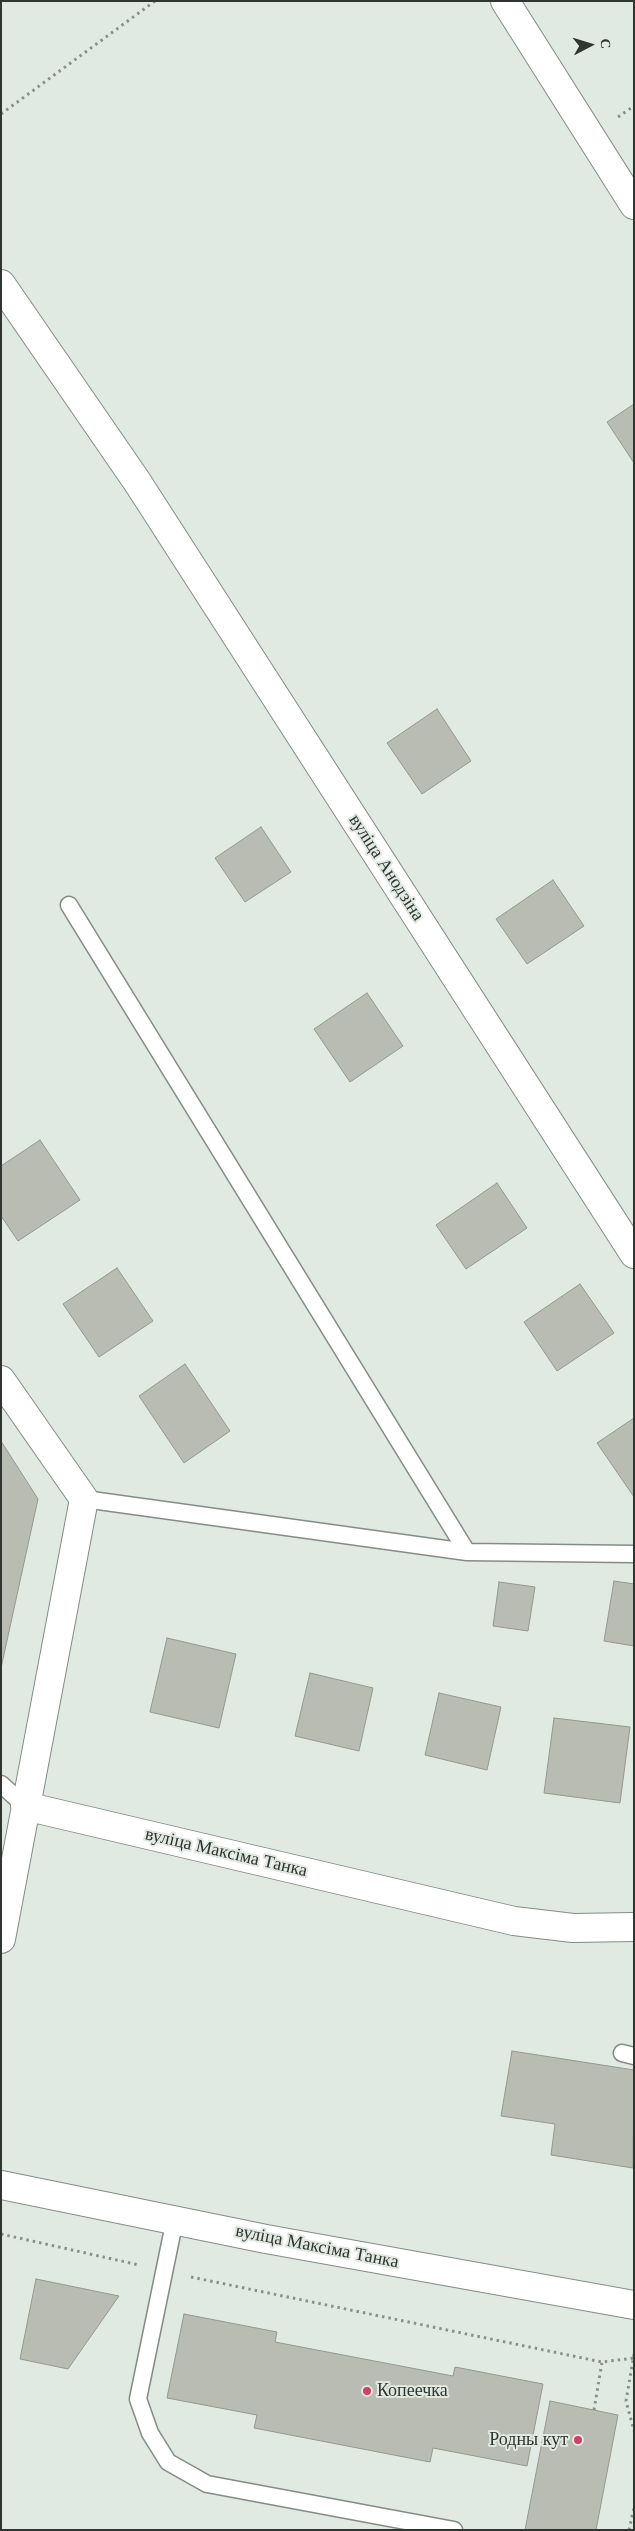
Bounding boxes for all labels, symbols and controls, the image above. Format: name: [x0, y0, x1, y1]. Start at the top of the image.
north arrow: [565, 20, 615, 70]
text: С: [598, 38, 613, 49]
street label: вуліца Анодзіна: [344, 811, 428, 925]
street label: вуліца Максіма Танка: [143, 1824, 309, 1882]
street label: вуліца Максіма Танка: [234, 2221, 400, 2273]
place label: Копеечка: [377, 2380, 448, 2402]
marker: Копеечка: [361, 2385, 373, 2397]
place label: Родны кут: [489, 2429, 568, 2451]
marker: Родны кут: [572, 2434, 584, 2446]

